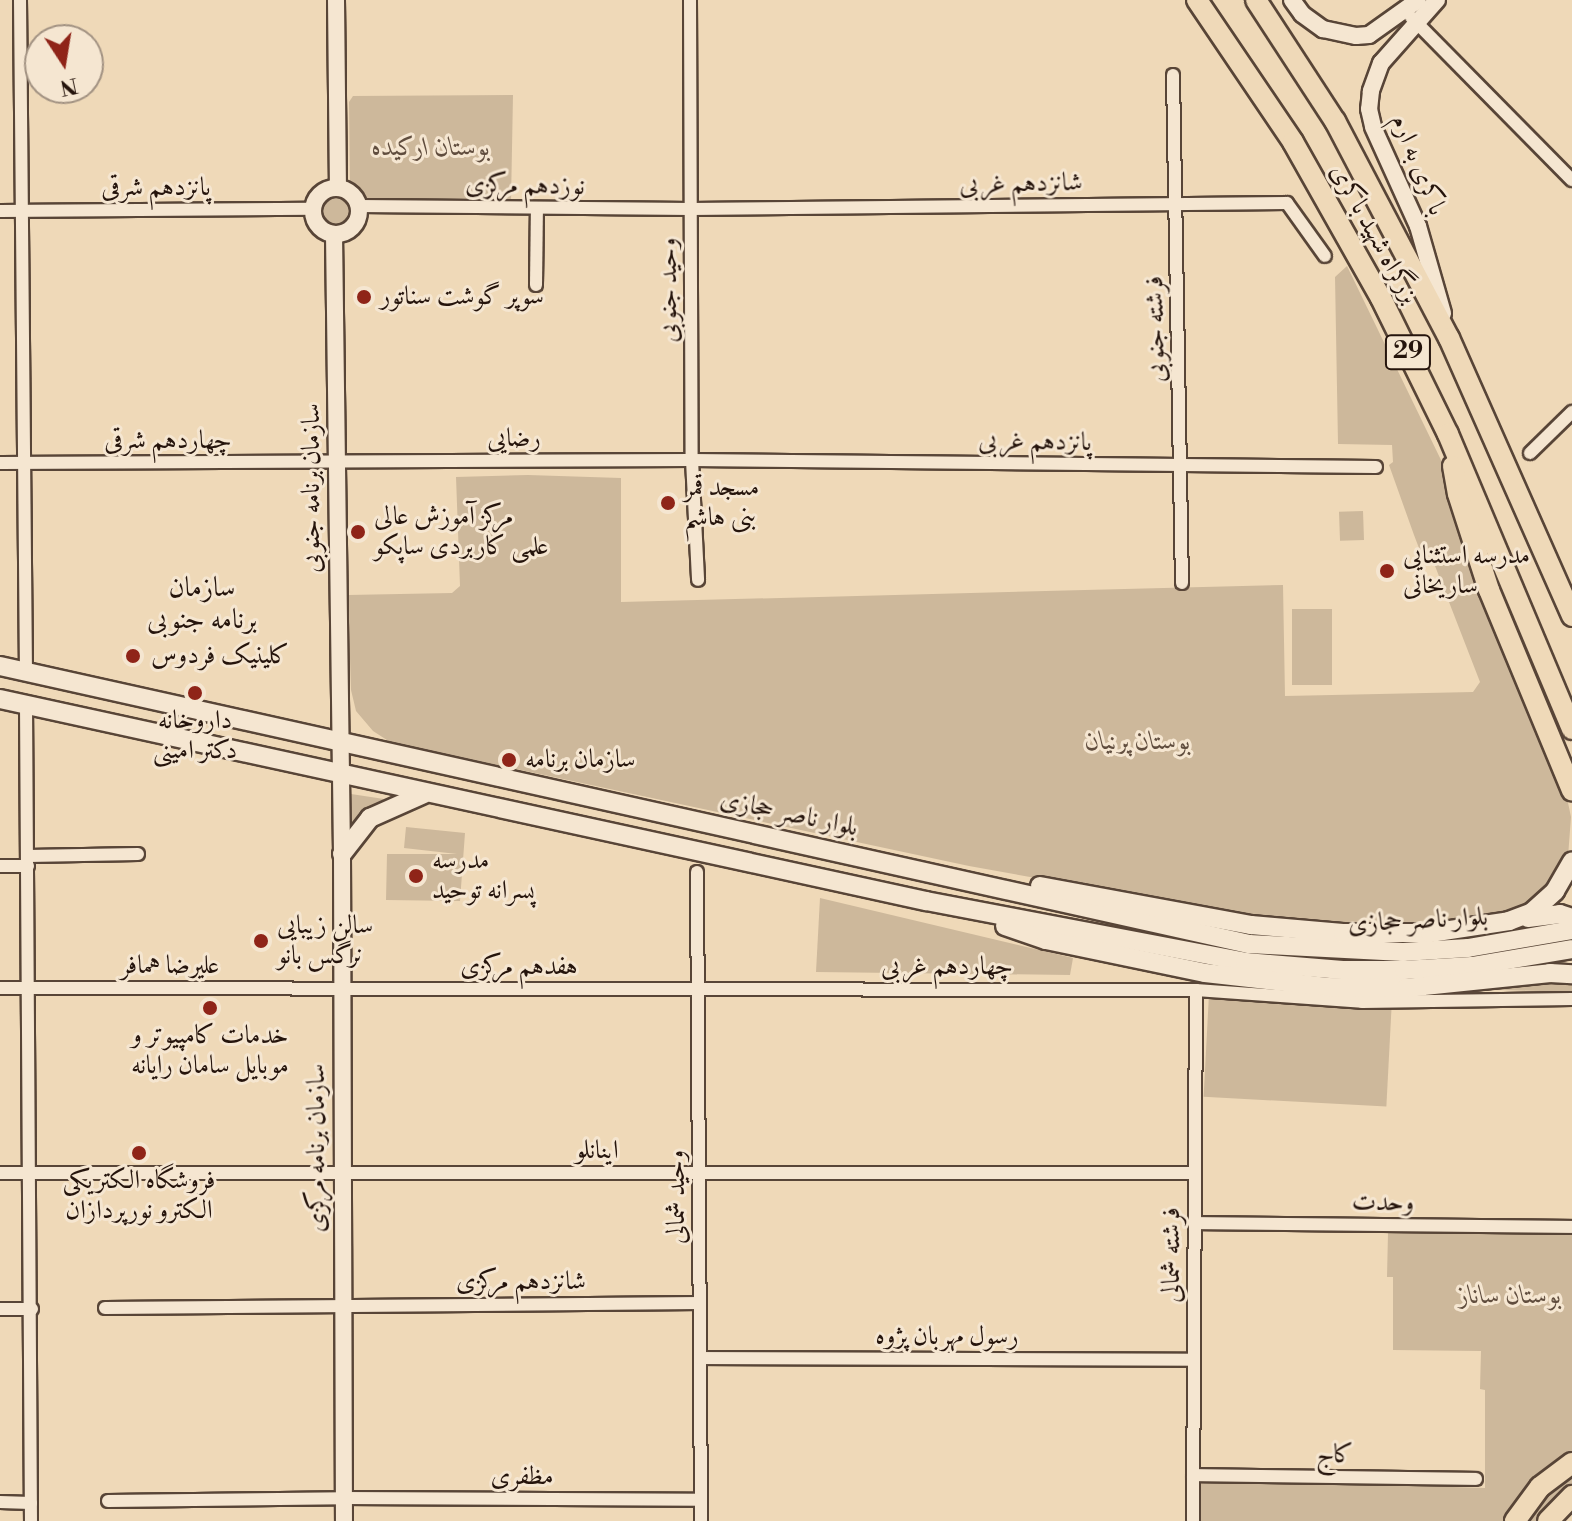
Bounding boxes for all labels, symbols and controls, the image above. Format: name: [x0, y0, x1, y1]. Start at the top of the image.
north arrow: [24, 24, 104, 104]
text: N: [57, 71, 80, 101]
street label: باکری به ارم: [1384, 110, 1452, 220]
park label: بوستان ارکیده: [372, 132, 490, 164]
street label: بزرگراه شهید باکری: [1323, 159, 1425, 309]
street label: شانزدهم غربی: [959, 167, 1083, 201]
street label: نوزدهم مرکزی: [465, 169, 585, 203]
street label: پانزدهم شرقی: [101, 172, 211, 204]
street label: وحید جنوبی: [653, 238, 685, 342]
street label: فرشته جنوبی: [1139, 275, 1173, 383]
place label: سوپر گوشت سناتور: [380, 281, 544, 313]
marker: سوپر گوشت سناتور: [355, 288, 373, 306]
road number: 29: [1384, 332, 1432, 372]
street label: سازمان برنامه جنوبی: [296, 403, 328, 573]
street label: رضایی: [487, 423, 541, 455]
street label: چهاردهم شرقی: [104, 425, 232, 457]
street label: پانزدهم غربی: [978, 425, 1092, 459]
place label: مسجد قمر بنی هاشم: [684, 472, 759, 534]
marker: مسجد قمر بنی هاشم: [659, 494, 677, 512]
place label: مرکز آموزش عالی علمی کاربردی ساپکو: [374, 501, 549, 562]
marker: مرکز آموزش عالی علمی کاربردی ساپکو: [349, 523, 367, 541]
place label: مدرسه استثنایی ساریخانی: [1403, 540, 1530, 602]
marker: مدرسه استثنایی ساریخانی: [1378, 562, 1396, 580]
district label: سازمان برنامه جنوبی: [147, 571, 257, 637]
place label: کلینیک فردوس: [151, 640, 290, 672]
marker: کلینیک فردوس: [122, 645, 144, 667]
marker: داروخانه دکتر امینی: [186, 684, 204, 702]
place label: داروخانه دکتر امینی: [153, 705, 237, 766]
park label: بوستان پرنیان: [1085, 726, 1191, 758]
place label: سازمان برنامه: [525, 744, 636, 776]
marker: سازمان برنامه: [500, 751, 518, 769]
street label: بلوار ناصر حجازی: [717, 784, 861, 844]
place label: مدرسه پسرانه توحید: [432, 845, 535, 906]
marker: مدرسه پسرانه توحید: [407, 867, 425, 885]
street label: بلوار ناصر حجازی: [1347, 902, 1489, 940]
place label: سالن زیبایی نرگس بانو: [277, 910, 373, 972]
marker: سالن زیبایی نرگس بانو: [252, 932, 270, 950]
street label: علیرضا همافر: [121, 950, 219, 982]
street label: هفدهم مرکزی: [460, 951, 578, 983]
street label: چهاردهم غربی: [881, 951, 1013, 983]
marker: خدمات کامپیوتر و موبایل سامان رایانه: [201, 999, 219, 1017]
place label: خدمات کامپیوتر و موبایل سامان رایانه: [131, 1020, 289, 1082]
street label: سازمان برنامه مرکزی: [301, 1064, 333, 1232]
street label: اینانلو: [575, 1135, 619, 1167]
marker: فروشگاه الکتریکی الکترو نورپردازان: [130, 1144, 148, 1162]
street label: وحید شمالی: [661, 1150, 693, 1244]
place label: فروشگاه الکتریکی الکترو نورپردازان: [63, 1165, 215, 1226]
street label: وحدت: [1351, 1187, 1415, 1219]
street label: فرشته شمالی: [1156, 1207, 1188, 1303]
street label: شانزدهم مرکزی: [456, 1266, 586, 1298]
park label: بوستان ساناز: [1458, 1280, 1562, 1312]
street label: رسول مهربان پژوه: [875, 1321, 1019, 1353]
street label: کاج: [1316, 1439, 1354, 1471]
street label: مظفری: [490, 1461, 554, 1493]

